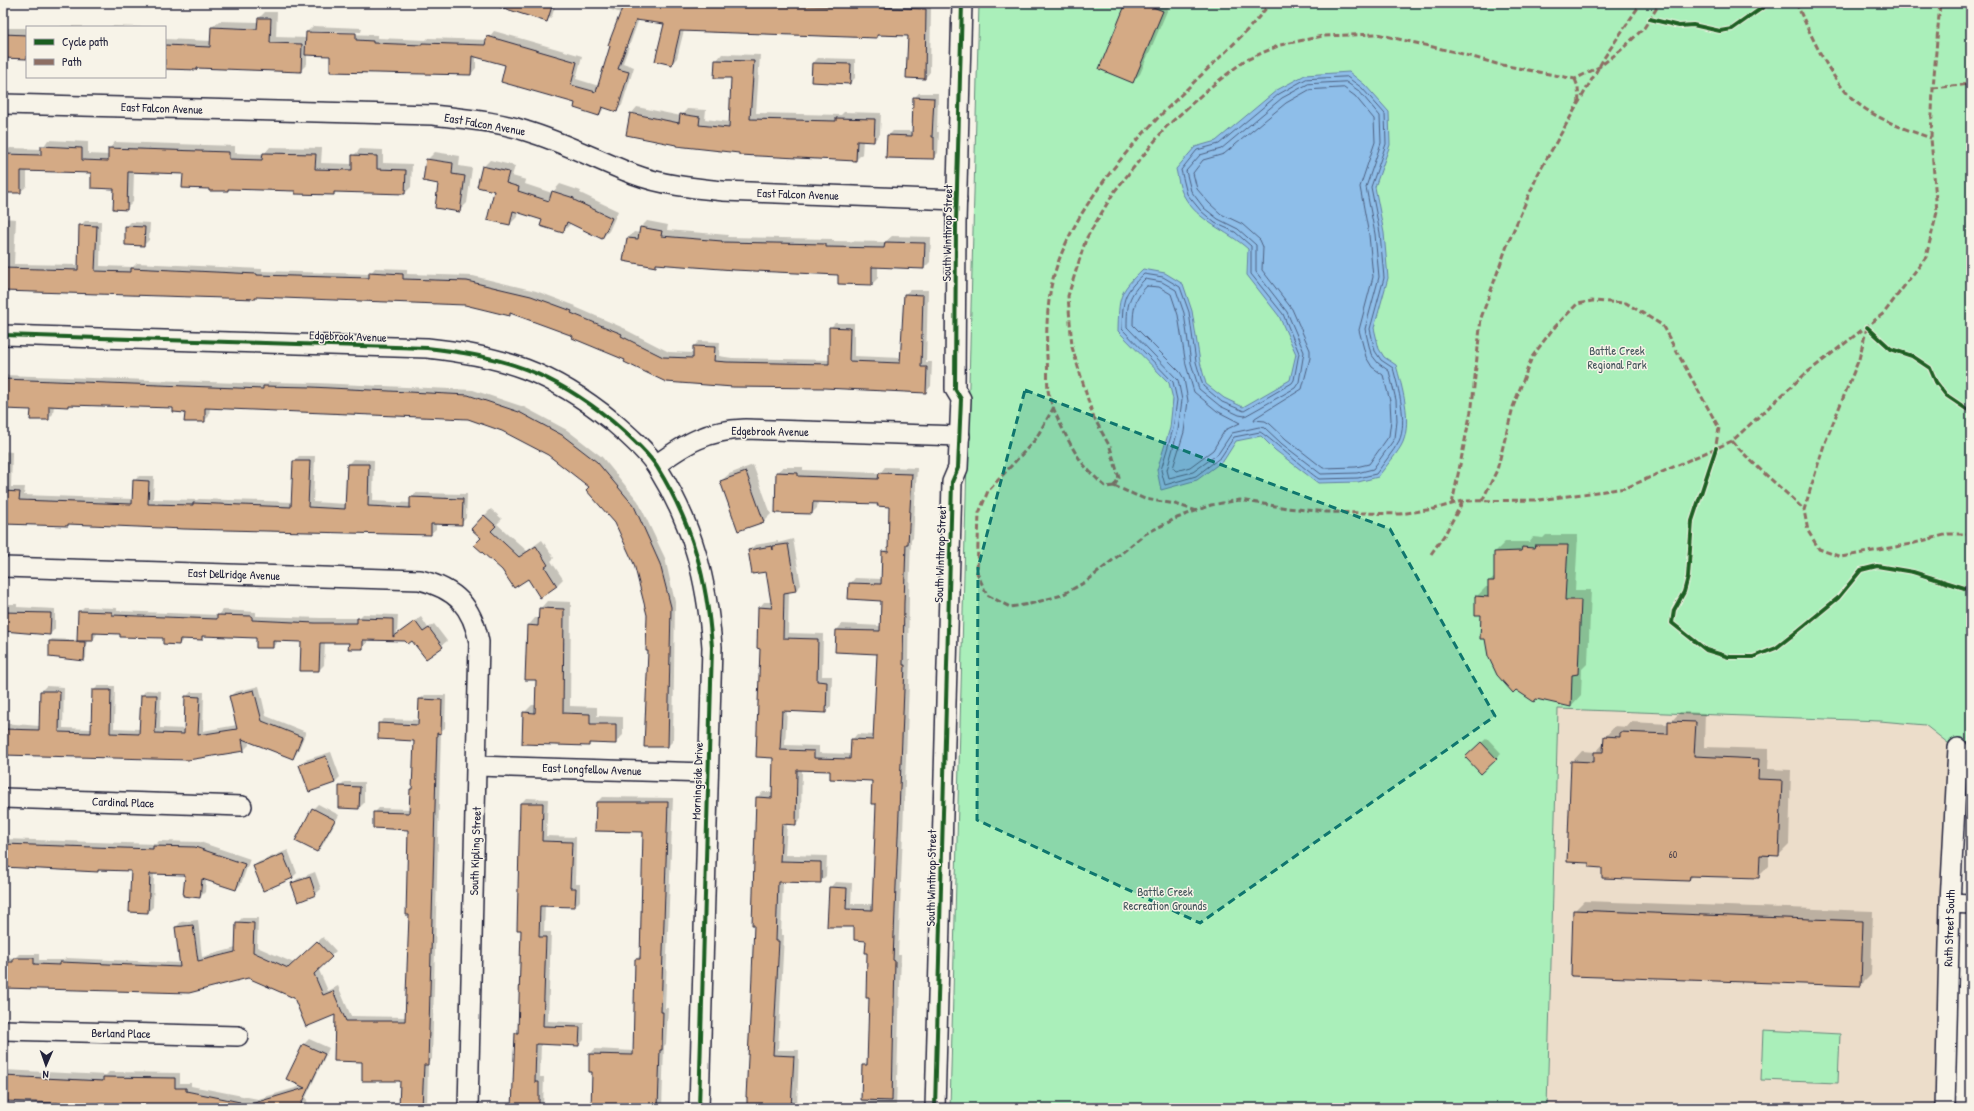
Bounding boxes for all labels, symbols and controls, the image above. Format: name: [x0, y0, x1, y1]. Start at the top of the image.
legend: [26, 26, 166, 78]
text: Cycle path: [62, 33, 108, 50]
text: Path: [62, 53, 82, 70]
street label: East Falcon Avenue: [121, 98, 204, 118]
street label: East Falcon Avenue: [443, 109, 527, 140]
street label: South Winthrop Street: [938, 183, 956, 282]
street label: East Falcon Avenue: [757, 184, 840, 204]
street label: Edgebrook Avenue: [309, 326, 387, 346]
park label: Battle Creek Regional Park: [1587, 342, 1647, 373]
street label: Edgebrook Avenue: [731, 422, 809, 440]
street label: South Winthrop Street: [930, 504, 950, 603]
street label: East Dellridge Avenue: [187, 564, 281, 584]
street label: Morningside Drive: [687, 742, 707, 820]
street label: East Longfellow Avenue: [542, 759, 642, 779]
street label: Cardinal Place: [91, 792, 155, 812]
street label: South Kipling Street: [465, 806, 485, 896]
street label: South Winthrop Street: [922, 828, 940, 927]
house number: 60: [1669, 848, 1678, 861]
park label: Battle Creek Recreation Grounds: [1123, 883, 1207, 914]
street label: Ruth Street South: [1939, 889, 1959, 967]
street label: Berland Place: [91, 1024, 151, 1042]
north arrow: [26, 1045, 66, 1085]
text: N: [42, 1068, 49, 1082]

